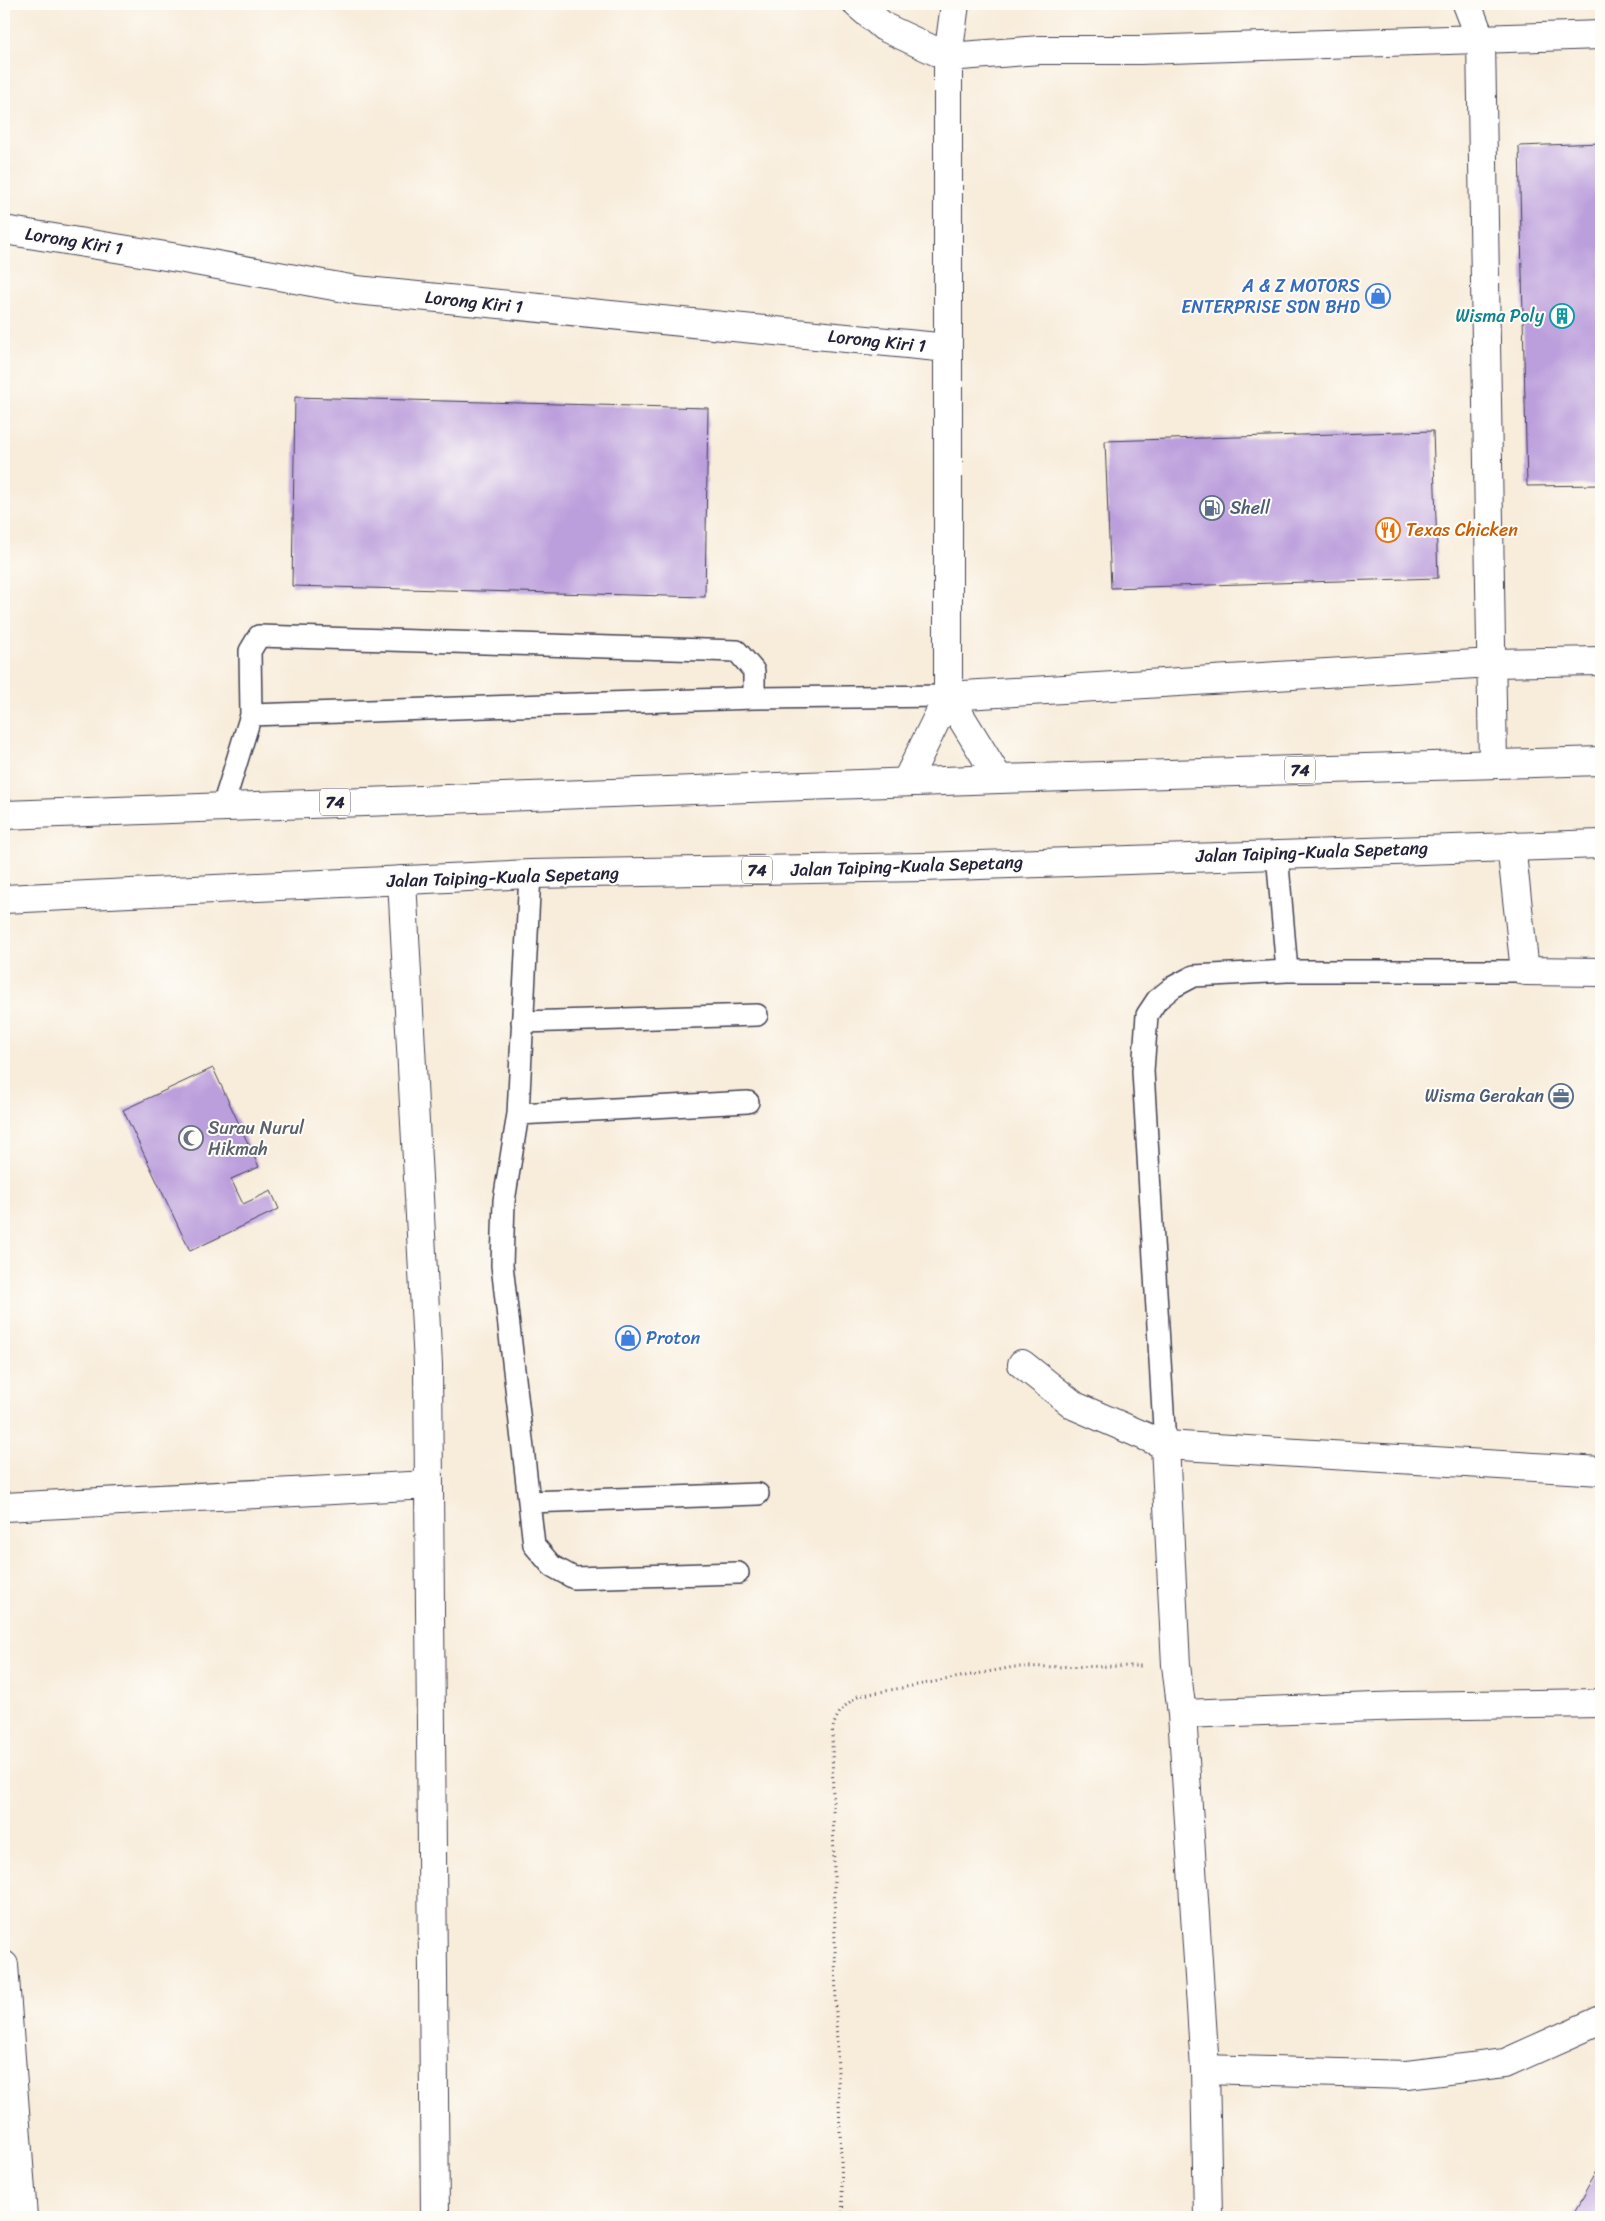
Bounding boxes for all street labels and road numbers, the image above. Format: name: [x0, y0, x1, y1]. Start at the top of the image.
street label: Lorong Kiri 1: [23, 218, 125, 265]
street label: Lorong Kiri 1: [424, 281, 525, 323]
street label: Lorong Kiri 1: [827, 320, 928, 362]
road number: 74: [1285, 756, 1315, 784]
road number: 74: [320, 789, 350, 816]
street label: Jalan Taiping-Kuala Sepetang: [1194, 832, 1429, 872]
street label: Jalan Taiping-Kuala Sepetang: [789, 846, 1024, 886]
road number: 74: [742, 856, 772, 884]
street label: Jalan Taiping-Kuala Sepetang: [385, 857, 620, 897]

